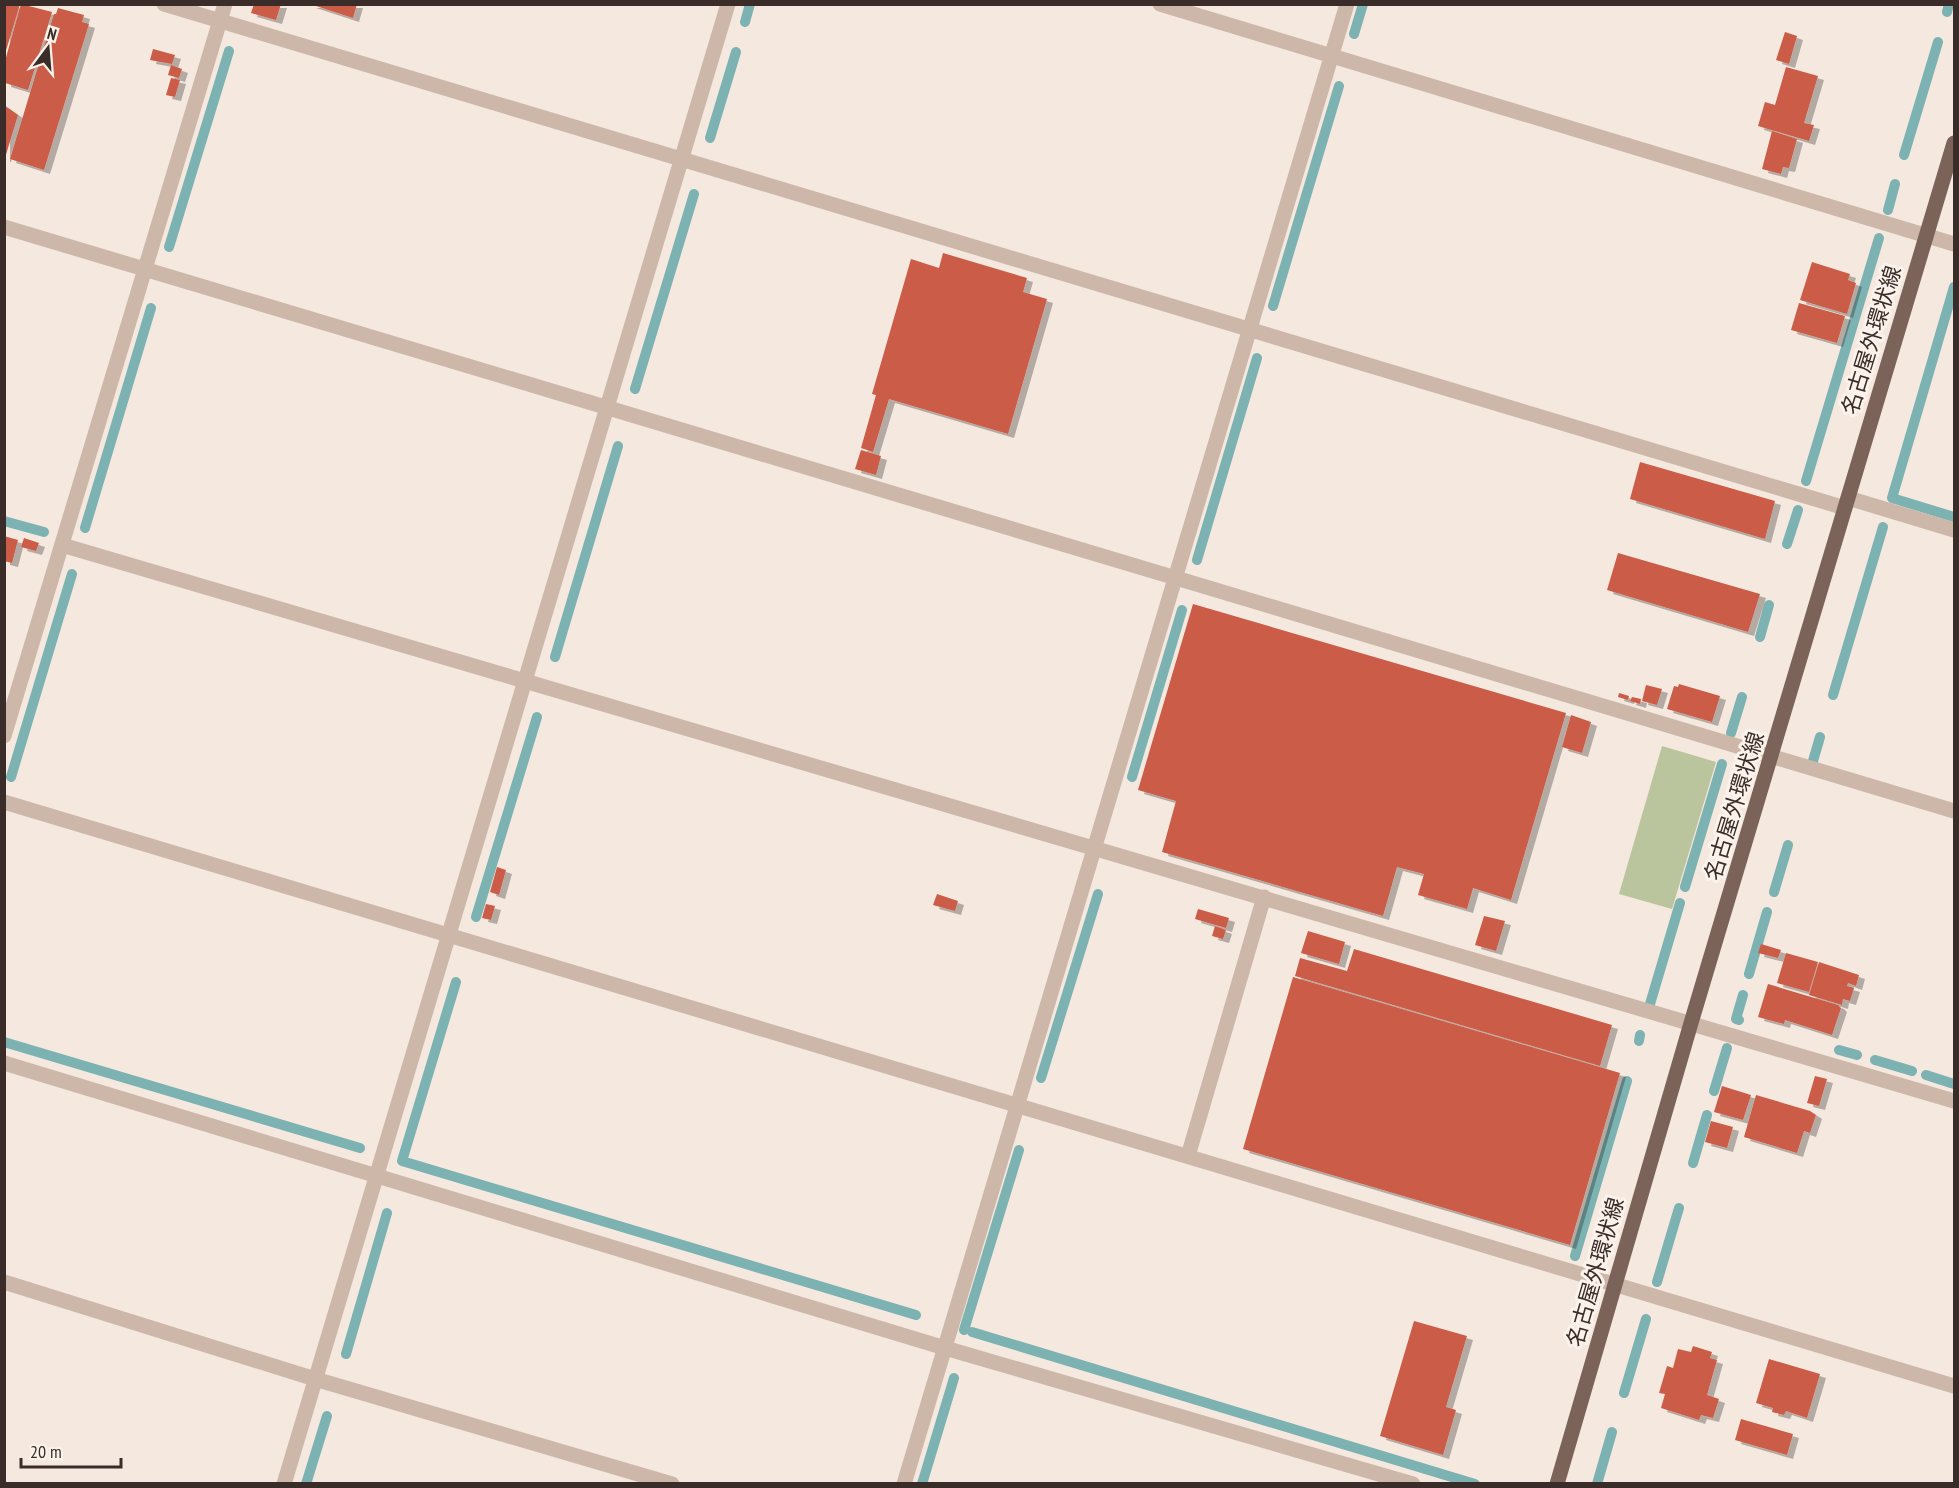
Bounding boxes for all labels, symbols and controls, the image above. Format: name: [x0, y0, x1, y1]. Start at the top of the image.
north arrow: [18, 18, 78, 78]
text: N: [45, 23, 59, 44]
street label: 名古屋外環状線: [1835, 262, 1907, 418]
street label: 名古屋外環状線: [1698, 728, 1770, 884]
street label: 名古屋外環状線: [1560, 1194, 1630, 1350]
scale bar: [21, 1431, 122, 1469]
text: 20 m: [30, 1440, 62, 1463]

